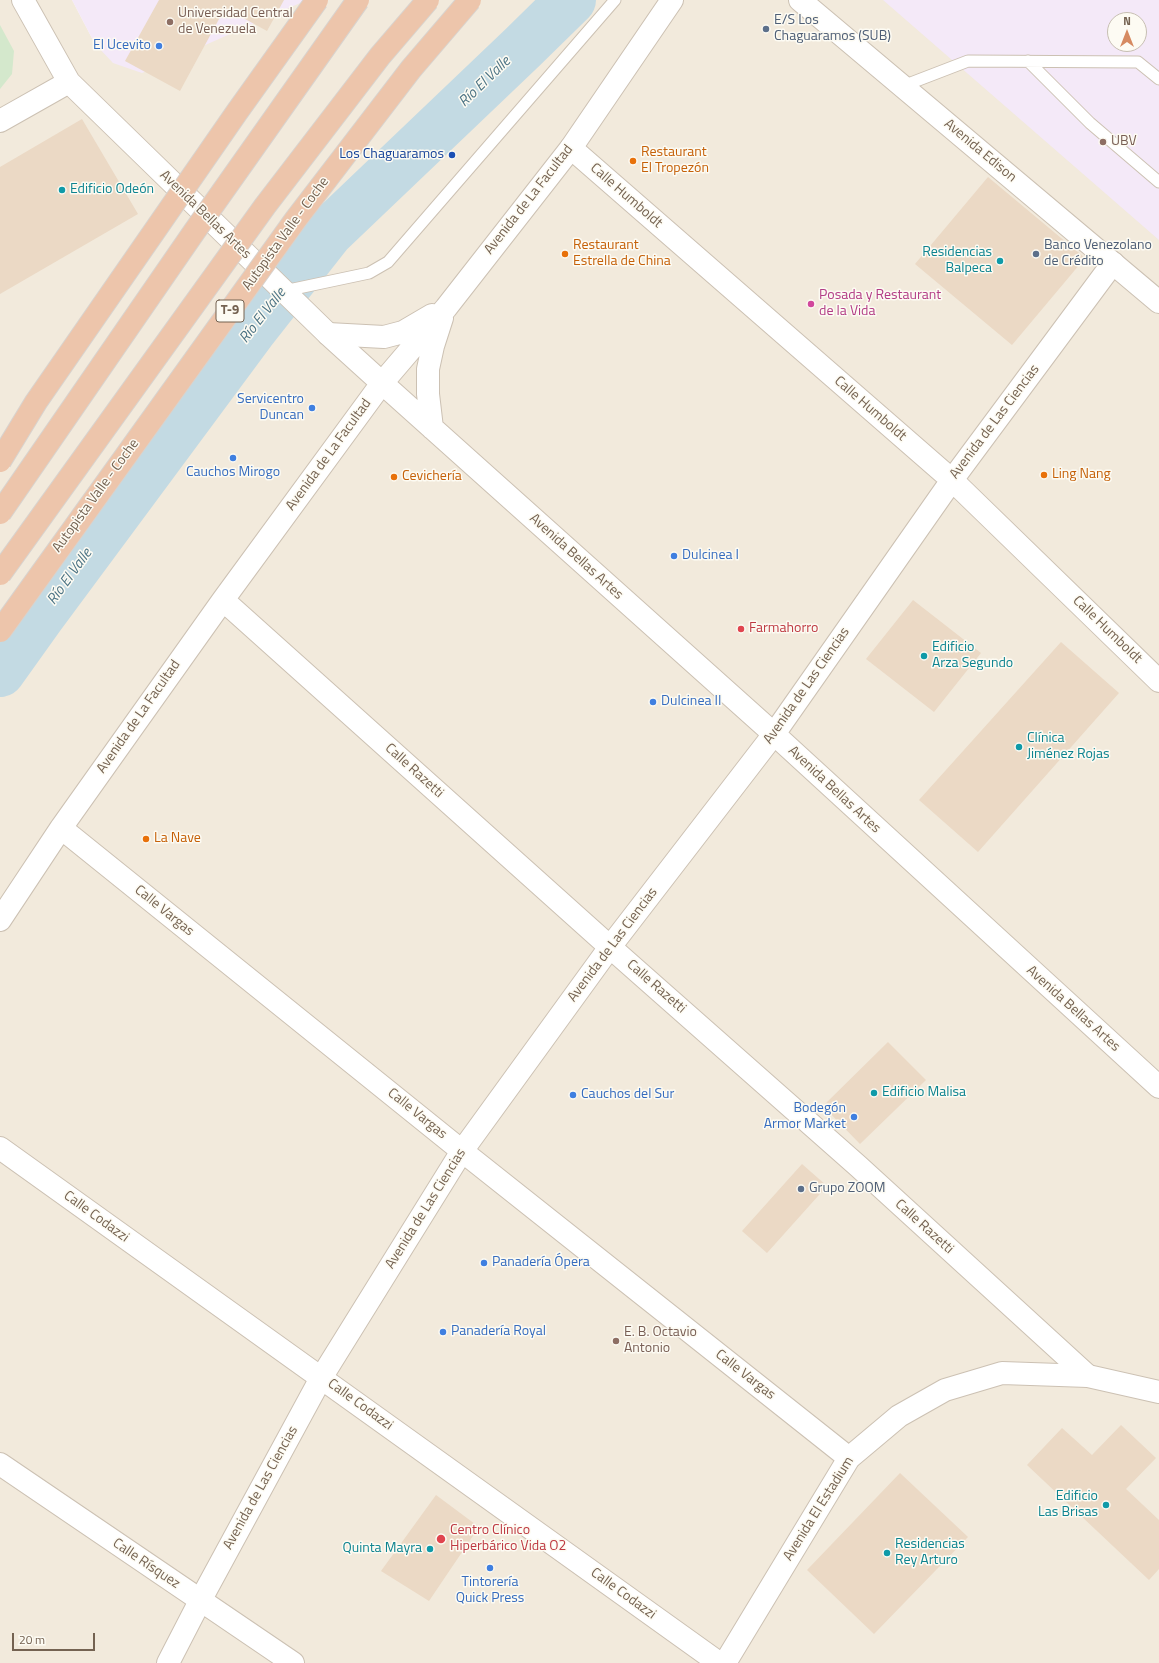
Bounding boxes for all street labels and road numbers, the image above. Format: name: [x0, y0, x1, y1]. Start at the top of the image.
street label: Avenida Edison: [940, 116, 1020, 186]
street label: Avenida de La Facultad: [481, 142, 577, 258]
street label: Calle Humboldt: [586, 160, 666, 232]
street label: Avenida Bellas Artes: [156, 167, 254, 263]
street label: Autopista Valle - Coche: [239, 174, 333, 294]
road number: T-9: [216, 300, 244, 322]
street label: Avenida de Las Ciencias: [947, 362, 1043, 482]
street label: Calle Humboldt: [830, 373, 910, 445]
street label: Avenida de La Facultad: [283, 396, 375, 514]
street label: Autopista Valle - Coche: [49, 436, 143, 556]
street label: Avenida Bellas Artes: [526, 511, 626, 603]
street label: Calle Humboldt: [1069, 593, 1145, 667]
street label: Avenida de Las Ciencias: [760, 624, 854, 748]
street label: Avenida de La Facultad: [94, 657, 184, 777]
street label: Calle Razetti: [381, 740, 447, 802]
street label: Avenida Bellas Artes: [784, 743, 884, 837]
street label: Calle Vargas: [131, 882, 197, 940]
street label: Avenida de Las Ciencias: [565, 885, 661, 1005]
street label: Calle Razetti: [623, 957, 689, 1017]
street label: Avenida Bellas Artes: [1023, 963, 1123, 1055]
street label: Calle Vargas: [384, 1085, 450, 1143]
street label: Avenida de Las Ciencias: [382, 1146, 470, 1272]
street label: Calle Codazzi: [60, 1188, 132, 1246]
street label: Calle Razetti: [891, 1196, 957, 1258]
street label: Calle Vargas: [712, 1346, 778, 1404]
street label: Calle Codazzi: [324, 1376, 396, 1434]
street label: Avenida de Las Ciencias: [220, 1423, 302, 1553]
street label: Avenida El Estadium: [780, 1454, 858, 1564]
street label: Calle Rísquez: [109, 1535, 183, 1593]
street label: Calle Codazzi: [587, 1565, 659, 1623]

